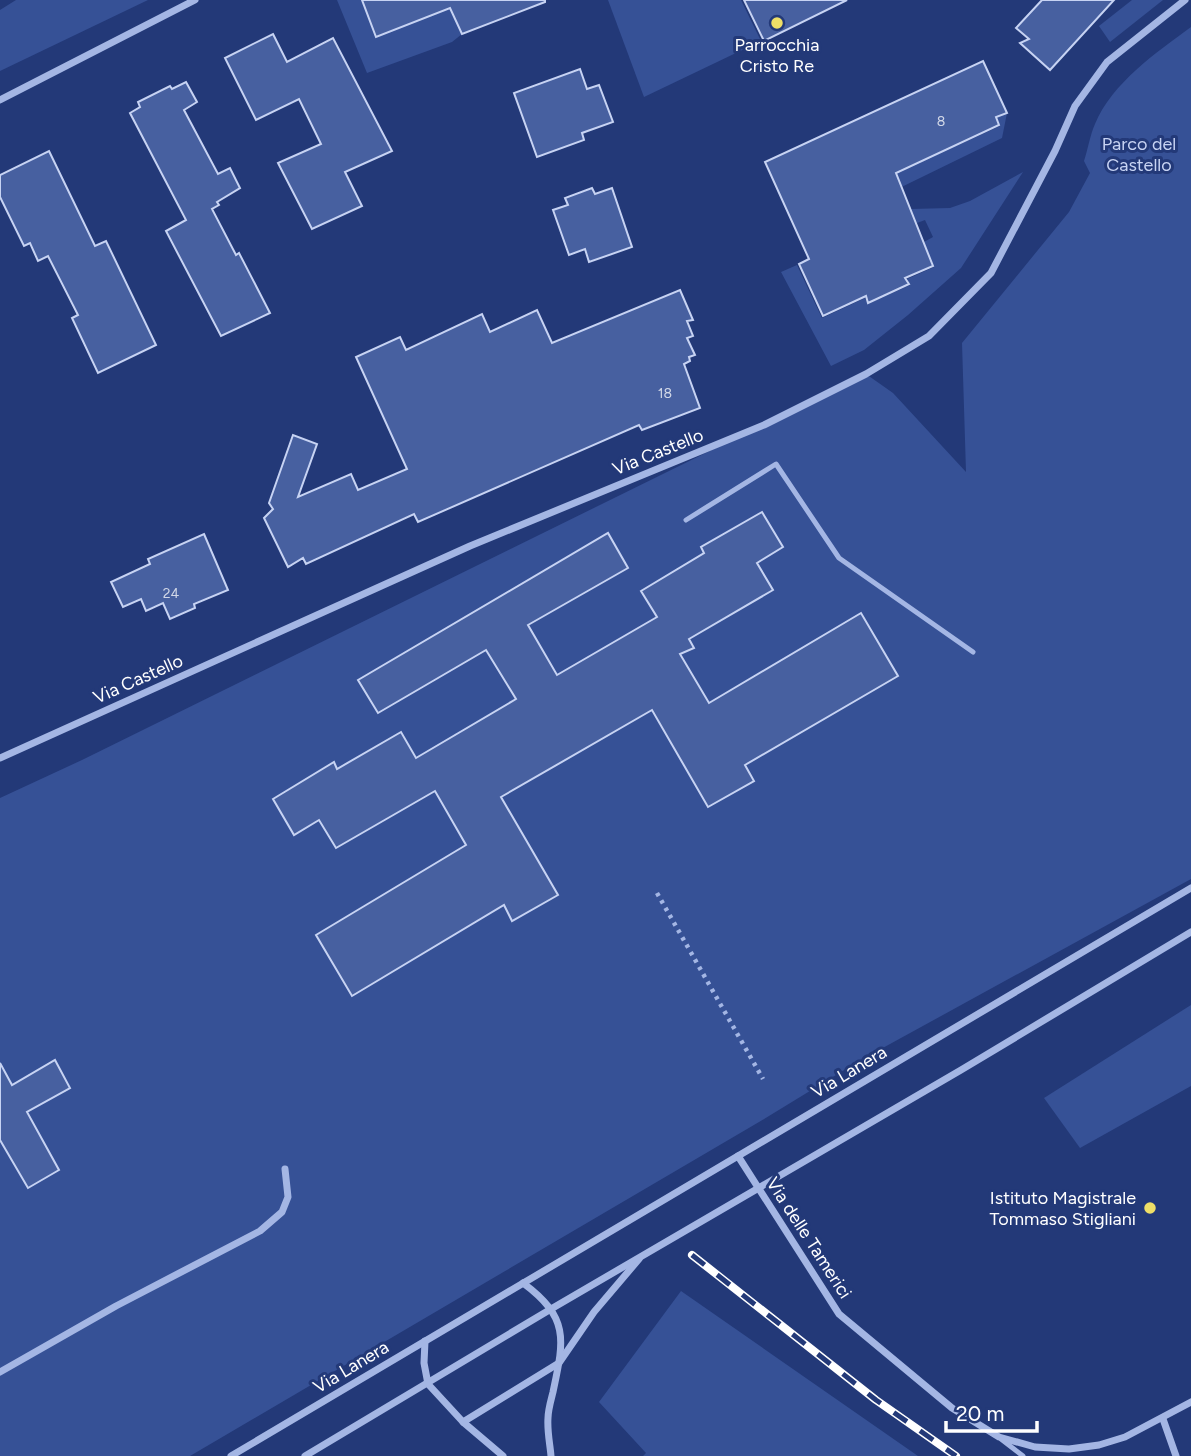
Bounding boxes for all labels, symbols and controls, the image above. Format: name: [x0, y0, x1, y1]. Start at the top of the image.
marker: Parrocchia Cristo Re: [769, 15, 785, 31]
place label: Parrocchia Cristo Re: [735, 34, 819, 77]
house number: 8: [937, 113, 945, 130]
park label: Parco del Castello: [1102, 133, 1176, 176]
house number: 18: [658, 385, 672, 402]
street label: Via Castello: [609, 424, 707, 480]
house number: 24: [163, 585, 180, 602]
street label: Via Castello: [90, 649, 186, 709]
street label: Via Lanera: [807, 1041, 891, 1103]
street label: Via delle Tamerici: [762, 1173, 856, 1303]
place label: Istituto Magistrale Tommaso Stigliani: [990, 1187, 1136, 1230]
marker: Istituto Magistrale Tommaso Stigliani: [1142, 1200, 1158, 1216]
street label: Via Lanera: [309, 1336, 393, 1398]
scale bar: [946, 1390, 1037, 1434]
text: 20 m: [956, 1401, 1004, 1426]

